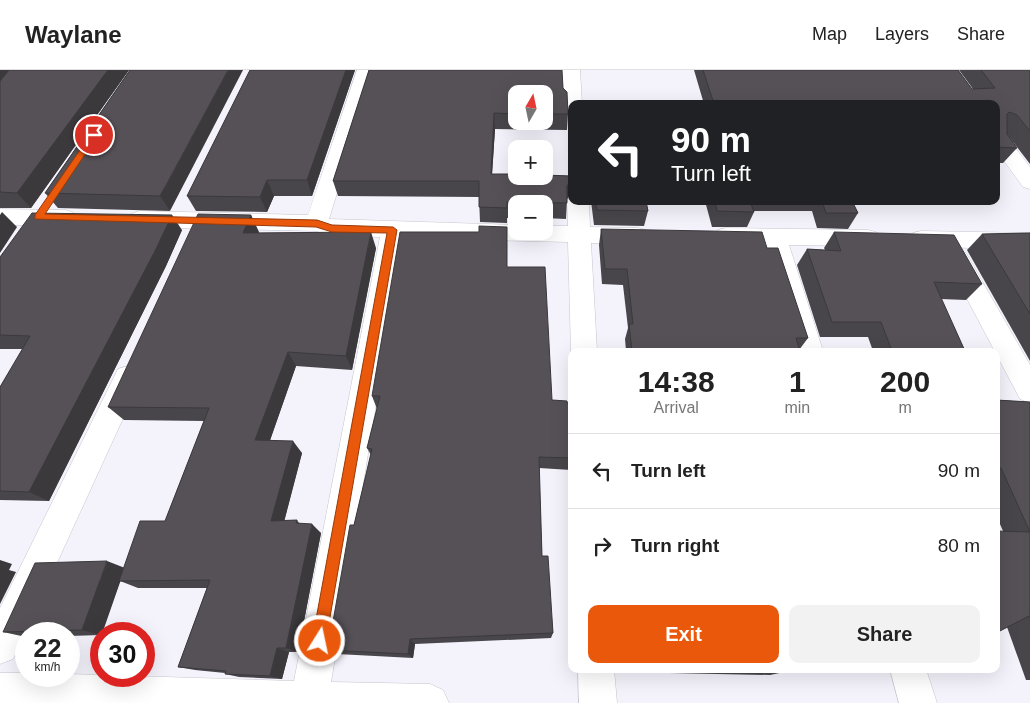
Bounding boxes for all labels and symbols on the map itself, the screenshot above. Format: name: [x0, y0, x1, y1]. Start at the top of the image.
north arrow: [508, 85, 552, 130]
pin: [73, 114, 115, 156]
position arrow: [293, 614, 345, 666]
speed limit sign: 30: [90, 622, 155, 687]

